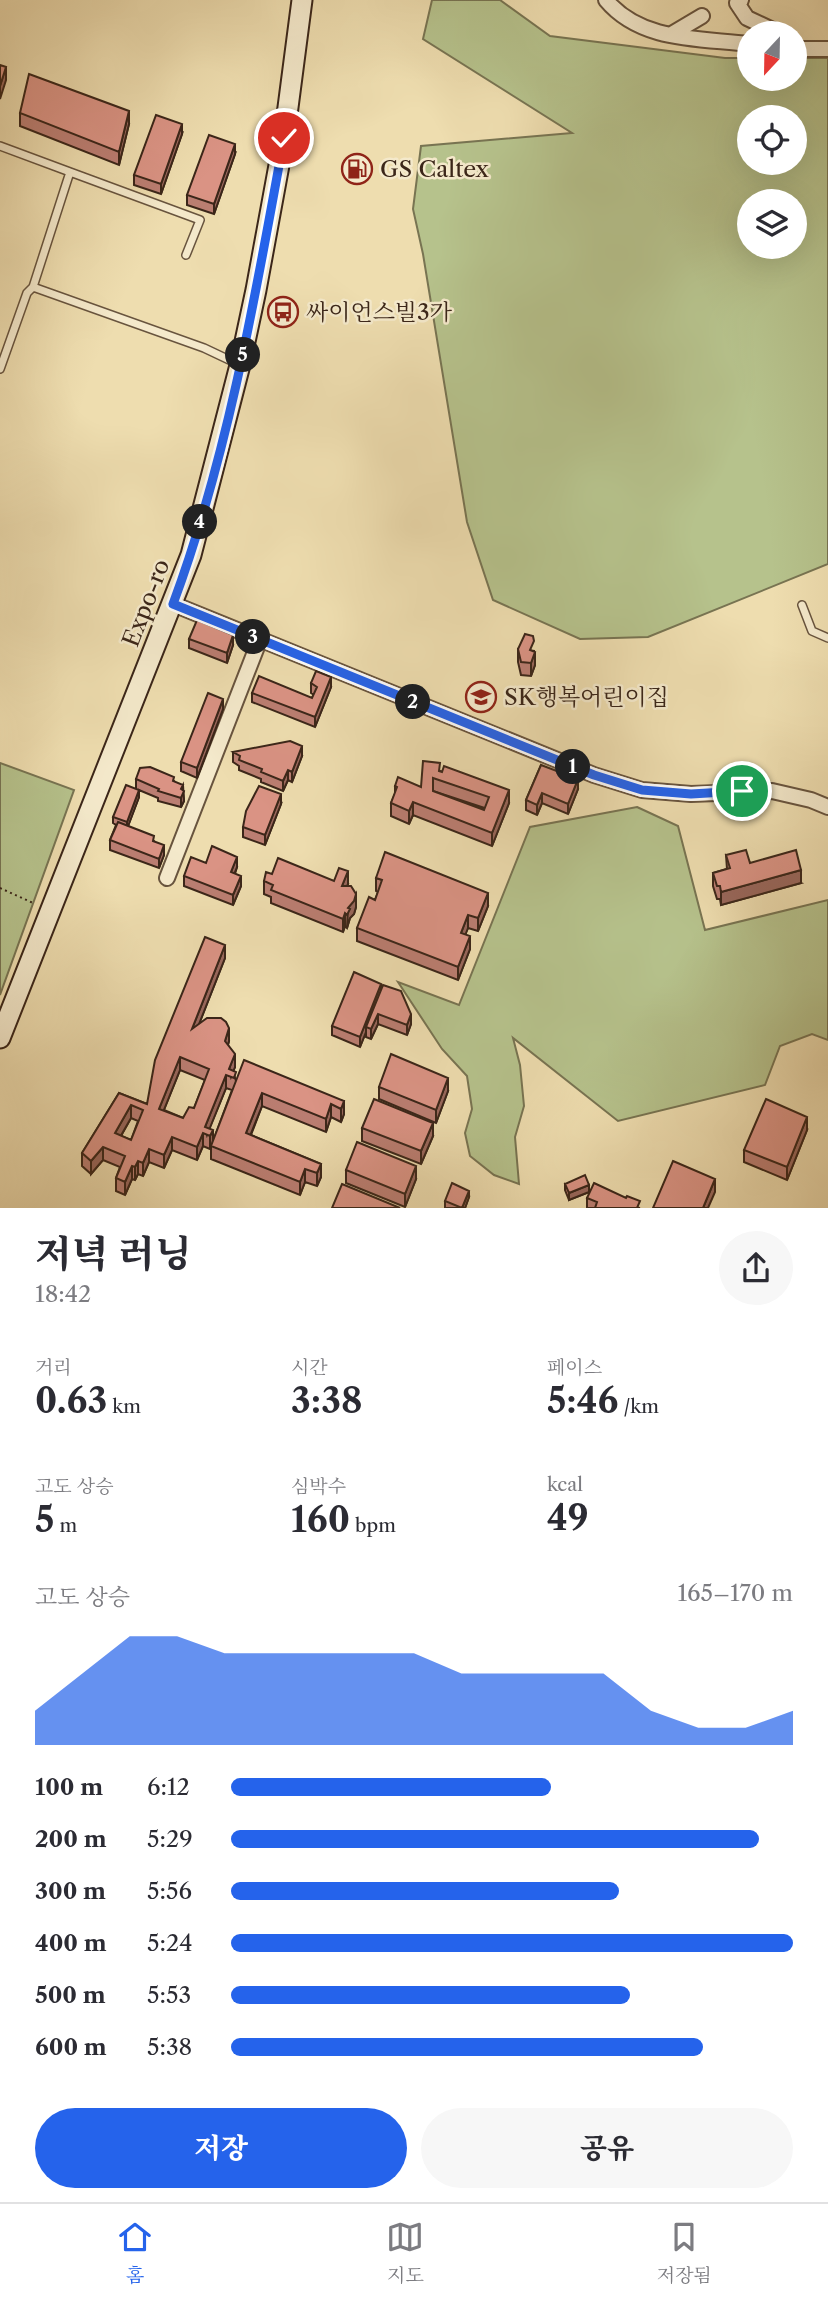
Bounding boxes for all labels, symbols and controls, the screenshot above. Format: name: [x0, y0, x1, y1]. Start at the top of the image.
north arrow: [737, 21, 807, 91]
map controls: [737, 21, 807, 259]
button: locate: [737, 105, 807, 175]
pin: [254, 108, 314, 168]
icon: check: [265, 119, 303, 157]
fuel station icon: GS Caltex: [340, 152, 374, 186]
place label: GS Caltex: [380, 155, 489, 183]
button: layers: [737, 189, 807, 259]
bus stop icon: 싸이언스빌3가: [266, 295, 300, 329]
place label: 싸이언스빌3가: [306, 298, 453, 326]
pin: 5: [226, 338, 260, 372]
text: 5: [237, 343, 248, 366]
pin: 4: [182, 504, 218, 540]
text: 4: [194, 510, 205, 533]
street label: Expo-ro: [117, 555, 175, 651]
pin: 3: [236, 620, 270, 654]
text: 3: [247, 625, 258, 648]
school or university icon: SK행복어린이집: [464, 680, 498, 714]
place label: SK행복어린이집: [504, 683, 669, 711]
pin: 2: [396, 684, 430, 720]
text: 2: [407, 690, 418, 713]
pin: 1: [556, 750, 590, 784]
text: 1: [568, 755, 577, 778]
pin: [712, 761, 772, 821]
icon: arrive: [723, 772, 761, 810]
text: 저녁 러닝: [35, 1230, 191, 1277]
button: share: [719, 1231, 793, 1305]
text: 18:42: [35, 1280, 91, 1308]
text: 거리: [35, 1356, 72, 1379]
text: 시간: [291, 1356, 328, 1379]
text: 페이스: [547, 1356, 602, 1379]
text: 0.63: [35, 1379, 107, 1422]
text: 3:38: [291, 1379, 363, 1422]
text: 5:46: [547, 1379, 618, 1422]
text: km: [107, 1395, 141, 1418]
text: /km: [618, 1395, 659, 1418]
text: kcal: [547, 1473, 583, 1496]
text: 고도 상승: [35, 1475, 113, 1498]
text: 심박수: [291, 1475, 346, 1498]
text: 49: [547, 1496, 589, 1539]
text: 5: [35, 1498, 54, 1541]
text: 160: [291, 1498, 350, 1541]
text: m: [54, 1514, 77, 1537]
text: bpm: [350, 1514, 396, 1537]
text: 165–170 m: [677, 1579, 793, 1607]
text: 고도 상승: [35, 1583, 130, 1611]
text: 100 m: [35, 1773, 103, 1801]
text: 6:12: [147, 1773, 190, 1801]
text: 200 m: [35, 1825, 107, 1853]
text: 5:29: [147, 1825, 193, 1853]
text: 300 m: [35, 1877, 106, 1905]
text: 5:56: [147, 1877, 192, 1905]
text: 400 m: [35, 1929, 107, 1957]
text: 5:24: [147, 1929, 192, 1957]
text: 500 m: [35, 1981, 106, 2009]
text: 5:53: [147, 1981, 191, 2009]
text: 600 m: [35, 2033, 107, 2061]
text: 5:38: [147, 2033, 192, 2061]
button: 저장: [35, 2108, 407, 2188]
button: 공유: [421, 2108, 793, 2188]
tab: 홈: [116, 2218, 154, 2287]
tab: 지도: [386, 2218, 424, 2287]
tab: 저장됨: [657, 2218, 712, 2287]

